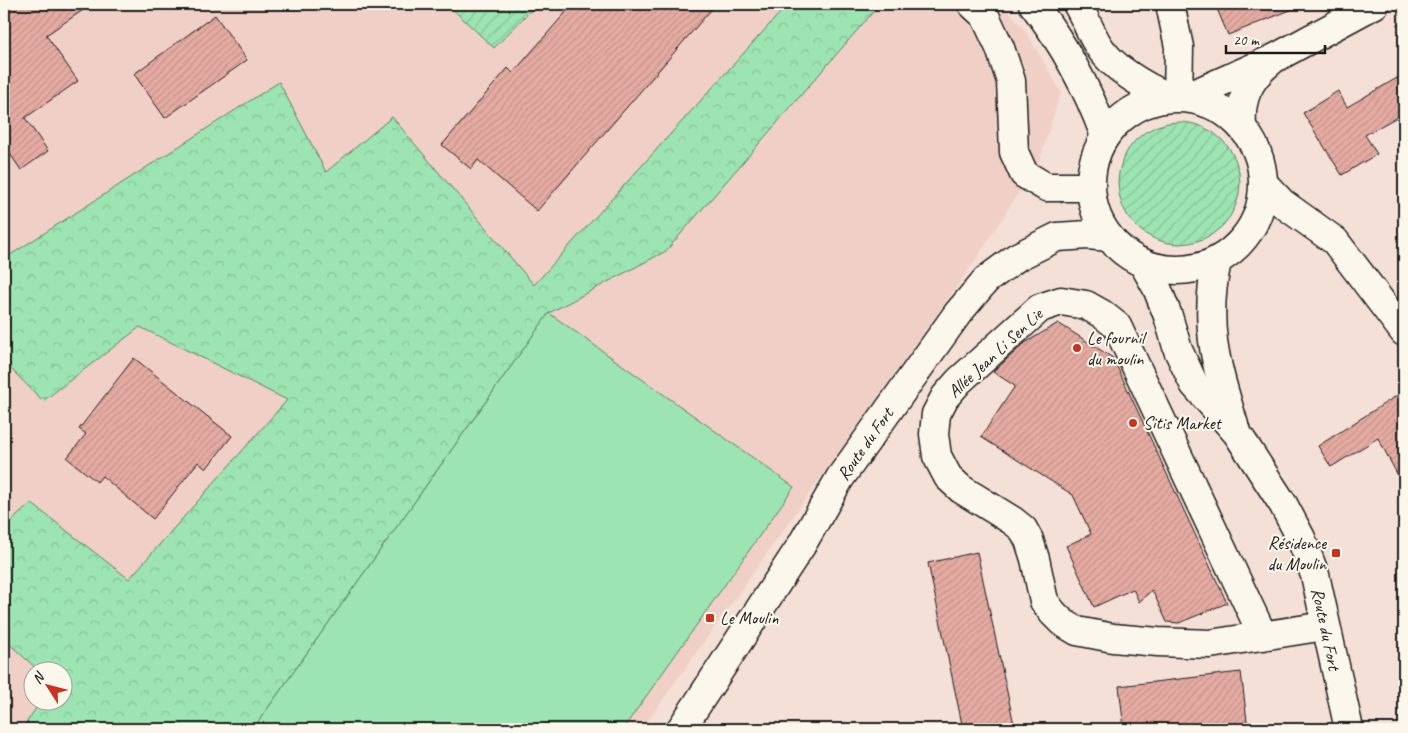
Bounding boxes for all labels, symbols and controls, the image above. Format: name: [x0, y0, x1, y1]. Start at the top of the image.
scale bar: [1226, 22, 1324, 54]
text: 20 m: [1233, 31, 1260, 50]
street label: Allée Jean Li Sen Lie: [943, 303, 1048, 402]
place label: Le fournil du moulin: [1087, 327, 1147, 370]
marker: Le fournil du moulin: [1071, 342, 1083, 354]
street label: Route du Fort: [832, 402, 899, 484]
place label: Sitis Market: [1143, 412, 1223, 434]
marker: Sitis Market: [1127, 417, 1139, 429]
place label: Résidence du Moulin: [1268, 532, 1327, 575]
marker: Résidence du Moulin: [1330, 547, 1342, 559]
street label: Route du Fort: [1307, 586, 1346, 674]
place label: Le Moulin: [720, 607, 779, 629]
marker: Le Moulin: [704, 612, 716, 624]
north arrow: [22, 660, 72, 710]
text: N: [28, 668, 49, 687]

